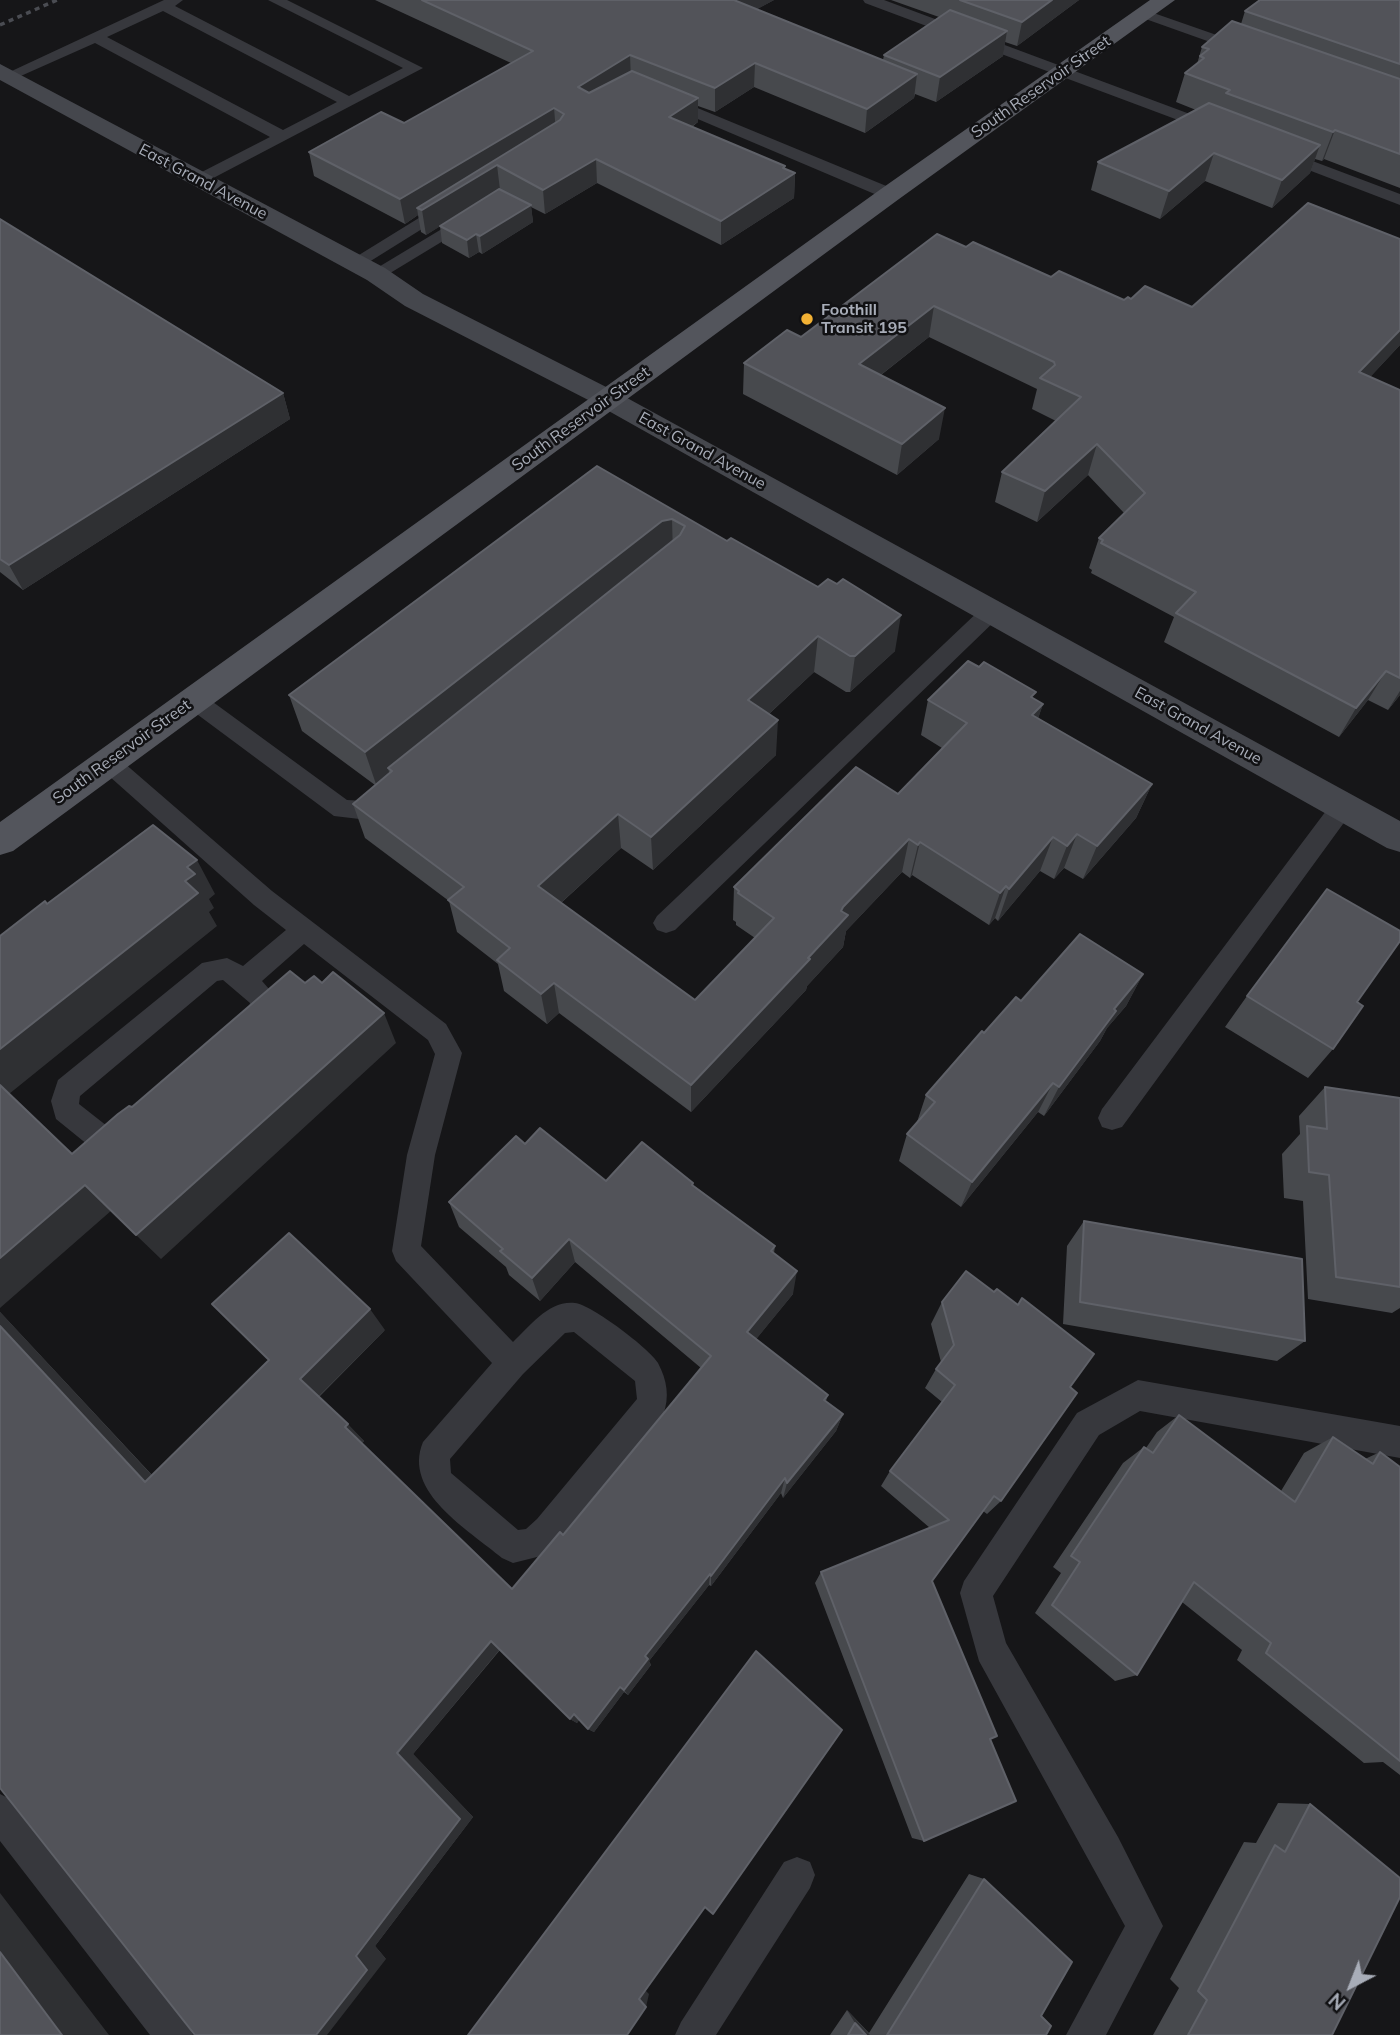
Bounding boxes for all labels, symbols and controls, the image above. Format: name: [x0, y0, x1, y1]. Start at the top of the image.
street label: South Reservoir Street: [968, 32, 1114, 142]
street label: East Grand Avenue: [136, 140, 270, 224]
place label: Foothill Transit 195: [821, 300, 907, 338]
marker: Foothill Transit 195: [799, 311, 815, 327]
street label: South Reservoir Street: [508, 363, 654, 475]
street label: East Grand Avenue: [635, 408, 769, 494]
street label: East Grand Avenue: [1131, 683, 1265, 769]
street label: South Reservoir Street: [49, 696, 195, 808]
north arrow: [1316, 1951, 1386, 2021]
text: N: [1324, 1988, 1350, 2015]

